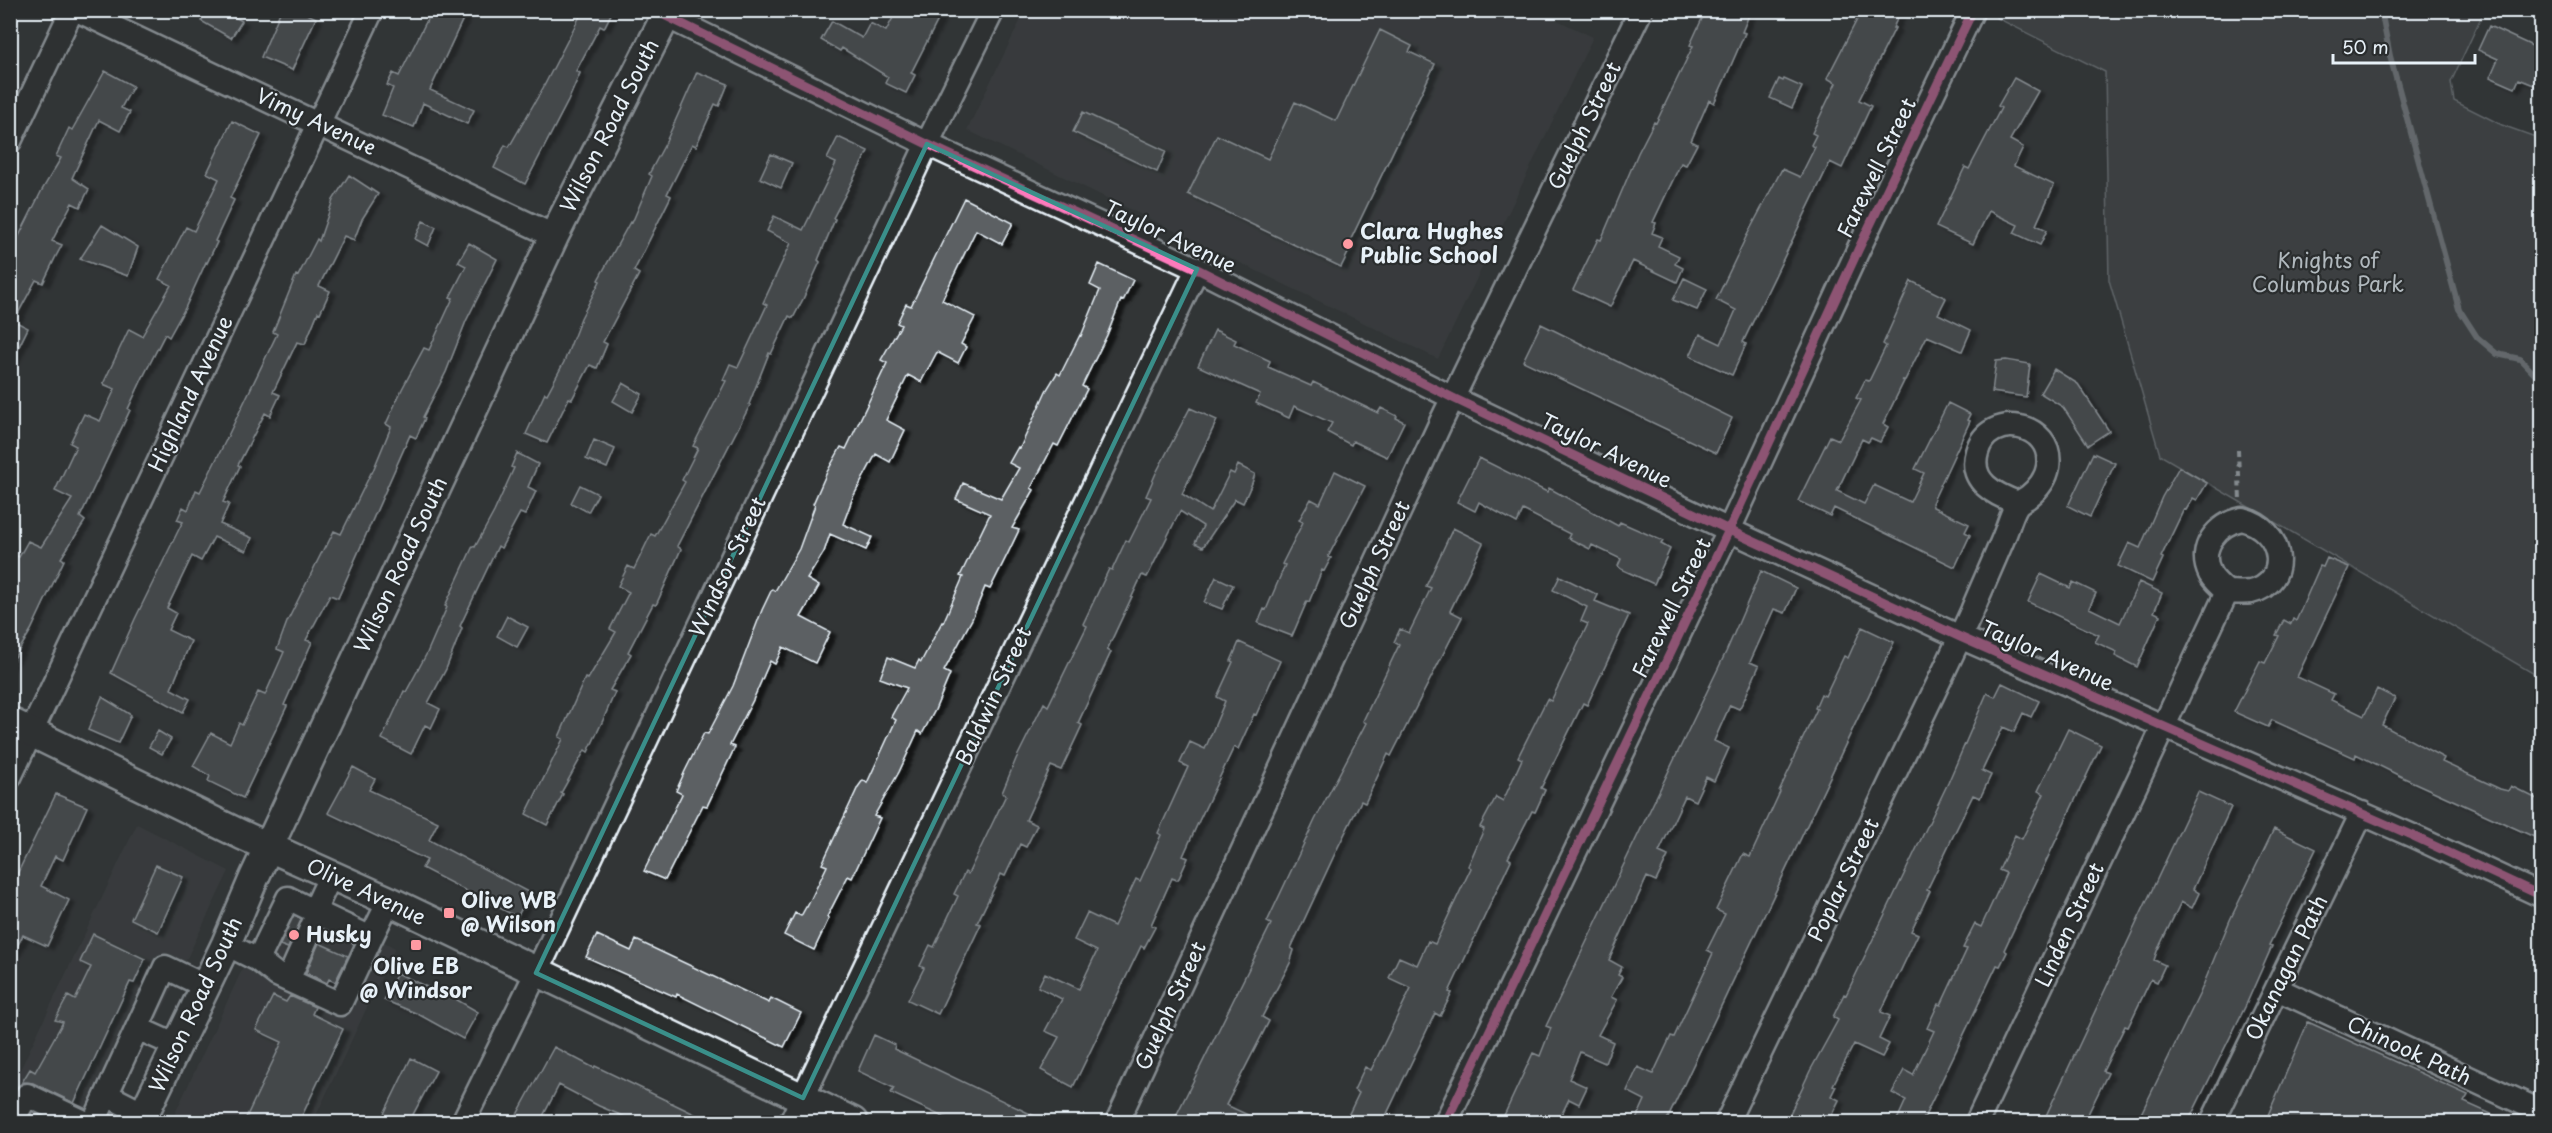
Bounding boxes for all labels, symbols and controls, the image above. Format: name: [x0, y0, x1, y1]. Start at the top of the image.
scale bar: [2333, 27, 2476, 65]
street label: Wilson Road South: [551, 33, 666, 218]
text: 50 m: [2342, 33, 2389, 60]
street label: Guelph Street: [1538, 56, 1628, 195]
street label: Vimy Avenue: [251, 78, 382, 162]
street label: Farewell Street: [1827, 92, 1923, 243]
street label: Taylor Avenue: [1099, 191, 1242, 280]
place label: Clara Hughes Public School: [1360, 214, 1503, 270]
marker: Clara Hughes Public School: [1341, 237, 1355, 251]
park label: Knights of Columbus Park: [2252, 243, 2404, 299]
street label: Highland Avenue: [139, 310, 239, 477]
street label: Taylor Avenue: [1536, 404, 1678, 495]
street label: Wilson Road South: [344, 471, 454, 658]
street label: Windsor Street: [680, 491, 773, 642]
street label: Guelph Street: [1329, 494, 1417, 634]
street label: Farewell Street: [1622, 532, 1718, 683]
street label: Taylor Avenue: [1976, 611, 2119, 698]
street label: Baldwin Street: [946, 620, 1038, 770]
street label: Poplar Street: [1798, 812, 1886, 947]
street label: Olive Avenue: [302, 849, 432, 932]
street label: Linden Street: [2025, 857, 2111, 992]
place label: Olive WB @ Wilson: [461, 883, 557, 939]
street label: Okanagan Path: [2236, 889, 2334, 1045]
marker: Olive WB @ Wilson: [442, 906, 456, 920]
street label: Wilson Road South: [139, 911, 249, 1098]
place label: Husky: [306, 917, 371, 949]
marker: Husky: [287, 928, 301, 942]
street label: Guelph Street: [1125, 935, 1213, 1075]
marker: Olive EB @ Windsor: [409, 938, 423, 952]
place label: Olive EB @ Windsor: [360, 949, 472, 1005]
street label: Chinook Path: [2342, 1006, 2477, 1092]

